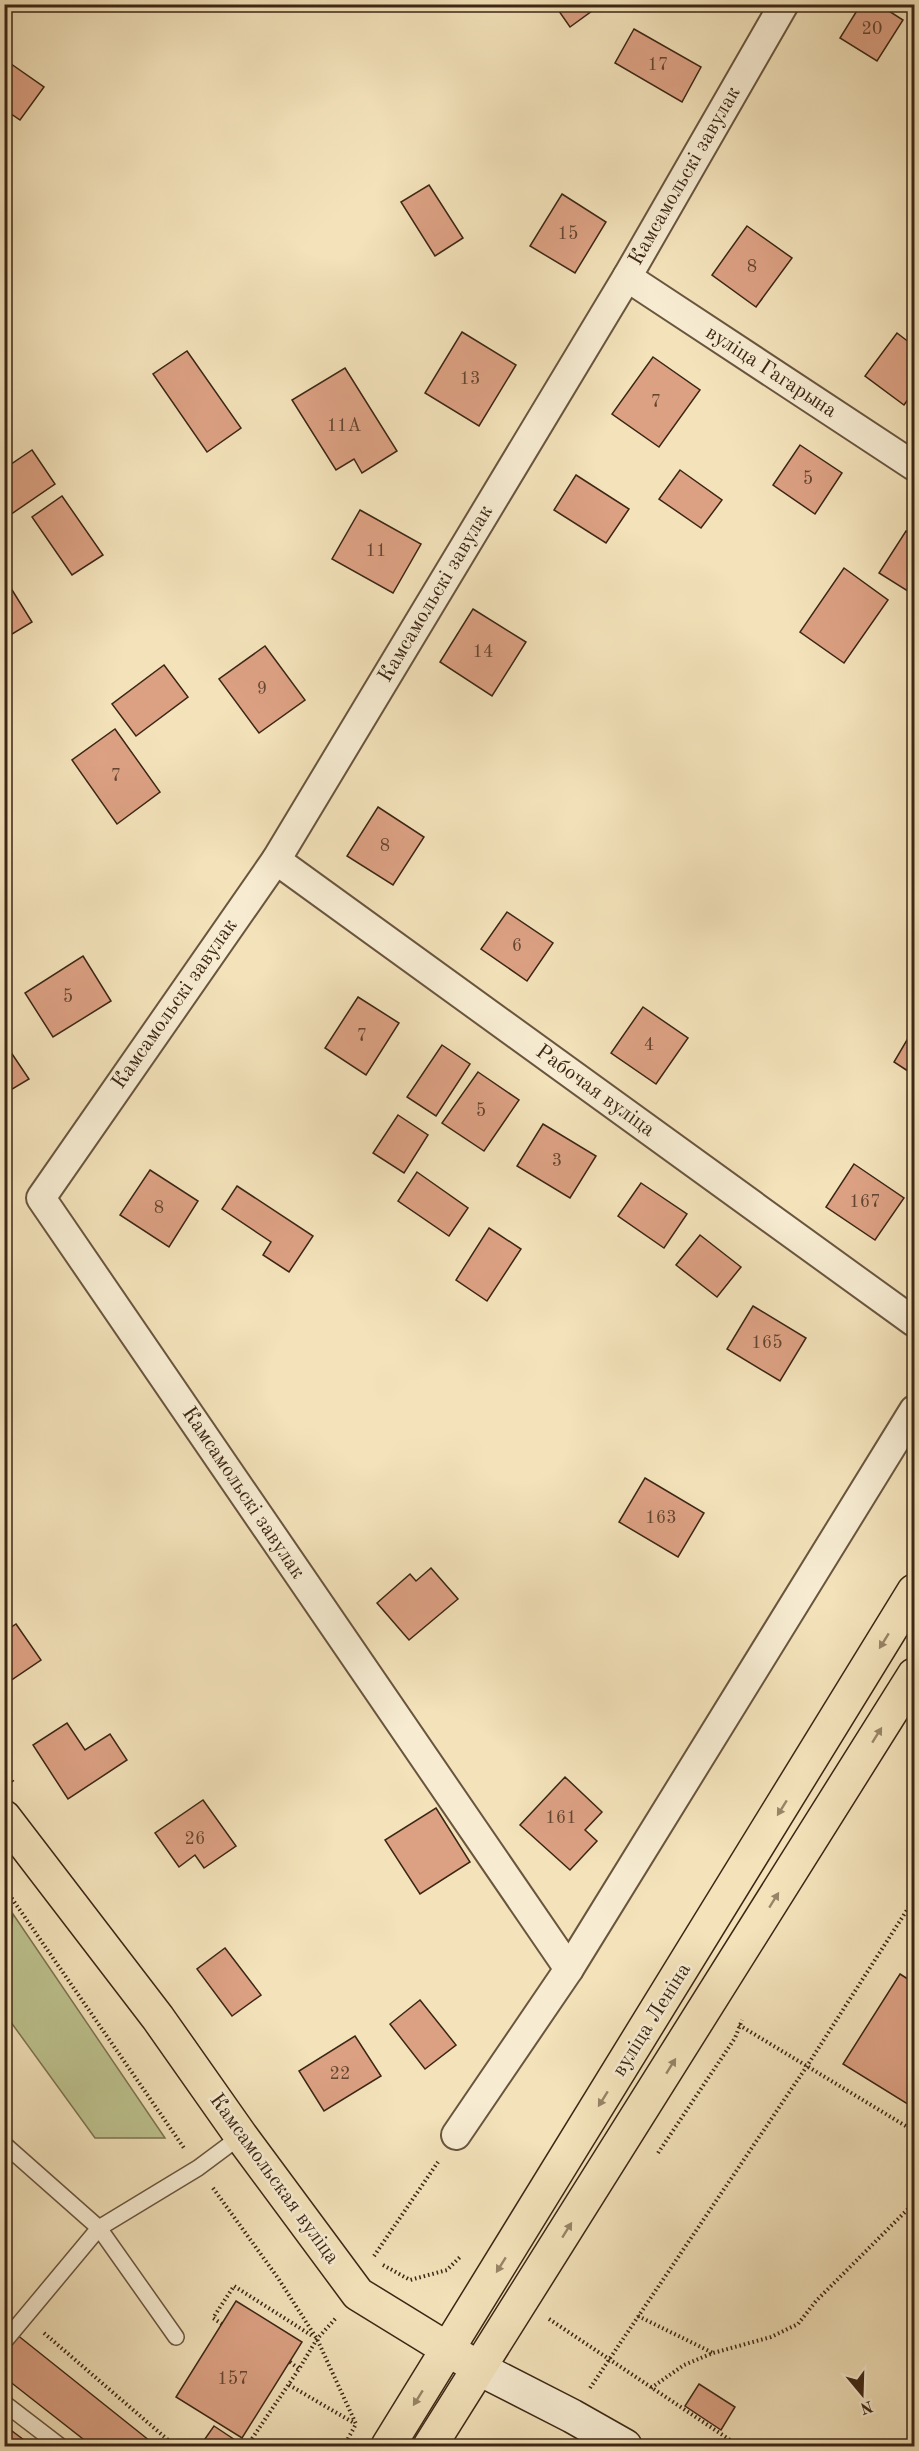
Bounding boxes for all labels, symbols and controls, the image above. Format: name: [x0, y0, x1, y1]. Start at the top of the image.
house number: 20: [862, 20, 882, 38]
house number: 17: [648, 56, 668, 74]
street label: Камсамольскі завулак: [625, 83, 745, 269]
house number: 15: [558, 225, 578, 243]
house number: 8: [747, 258, 757, 276]
street label: вуліца Гагарына: [702, 322, 840, 422]
house number: 13: [460, 370, 480, 388]
house number: 7: [651, 393, 661, 411]
house number: 11А: [327, 417, 362, 435]
house number: 5: [803, 470, 813, 488]
street label: Камсамольскі завулак: [375, 501, 497, 686]
house number: 11: [366, 542, 386, 560]
house number: 14: [473, 643, 493, 661]
house number: 9: [257, 680, 267, 698]
house number: 7: [111, 767, 121, 785]
house number: 8: [380, 837, 390, 855]
street label: Камсамольскі завулак: [108, 915, 242, 1093]
house number: 6: [512, 937, 522, 955]
house number: 5: [63, 988, 73, 1006]
house number: 7: [357, 1027, 367, 1045]
house number: 4: [644, 1036, 654, 1054]
street label: Рабочая вуліца: [532, 1041, 658, 1141]
house number: 5: [476, 1102, 486, 1120]
house number: 3: [552, 1152, 562, 1170]
house number: 167: [849, 1193, 881, 1211]
house number: 8: [154, 1199, 164, 1217]
house number: 165: [751, 1334, 783, 1352]
street label: Камсамольскі завулак: [178, 1403, 309, 1583]
house number: 163: [645, 1509, 677, 1527]
one-way arrow: [878, 1633, 889, 1649]
one-way arrow: [872, 1726, 883, 1743]
one-way arrow: [776, 1799, 787, 1816]
house number: 161: [545, 1809, 577, 1827]
house number: 26: [185, 1830, 205, 1848]
one-way arrow: [769, 1892, 780, 1908]
street label: вуліца Леніна: [609, 1960, 695, 2080]
one-way arrow: [666, 2057, 677, 2074]
house number: 22: [330, 2065, 350, 2083]
street label: Камсамольская вуліца: [205, 2090, 343, 2268]
one-way arrow: [598, 2091, 609, 2107]
one-way arrow: [561, 2223, 573, 2239]
one-way arrow: [496, 2257, 507, 2273]
north arrow: [832, 2364, 892, 2424]
house number: 157: [217, 2370, 249, 2388]
one-way arrow: [412, 2390, 423, 2406]
text: N: [857, 2397, 875, 2416]

